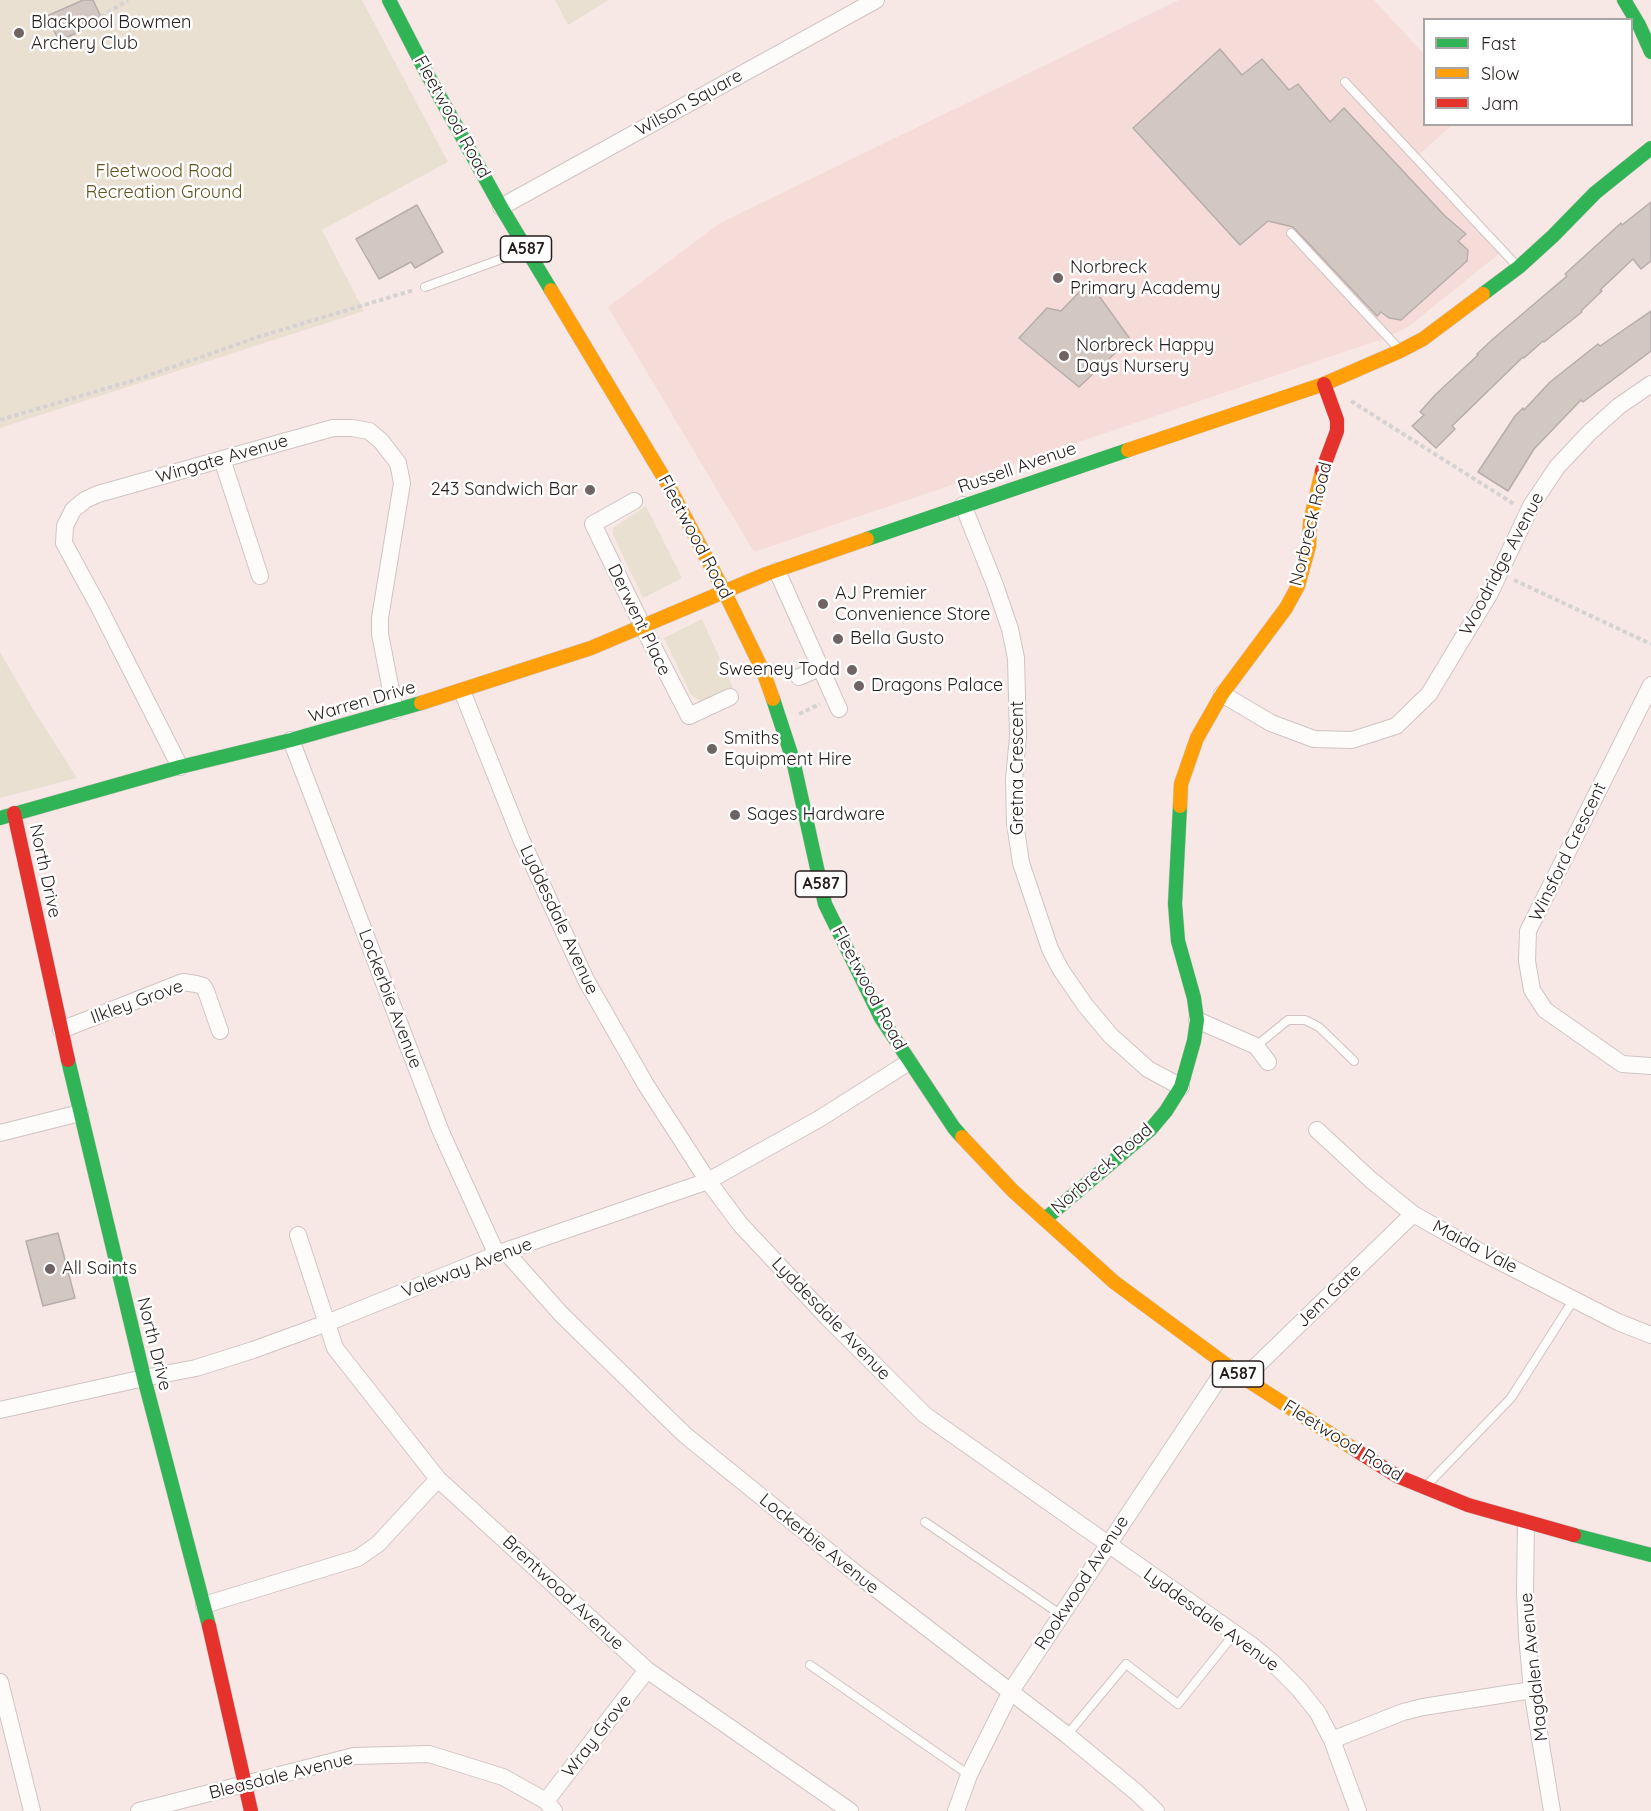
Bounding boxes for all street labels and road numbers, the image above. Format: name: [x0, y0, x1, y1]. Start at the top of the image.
street label: Fleetwood Road: [409, 52, 495, 182]
street label: Wilson Square: [632, 65, 746, 141]
road number: A587: [500, 236, 552, 262]
street label: Wingate Avenue: [153, 430, 291, 488]
street label: Russell Avenue: [955, 438, 1079, 498]
street label: Norbreck Road: [1285, 460, 1337, 588]
street label: Fleetwood Road: [653, 471, 737, 603]
street label: Woodridge Avenue: [1455, 489, 1549, 639]
street label: Derwent Place: [603, 561, 675, 679]
street label: Warren Drive: [306, 676, 418, 728]
street label: Gretna Crescent: [1007, 701, 1029, 835]
street label: Winsford Crescent: [1525, 779, 1611, 925]
street label: North Drive: [25, 822, 65, 920]
street label: Lyddesdale Avenue: [515, 842, 603, 998]
road number: A587: [796, 871, 846, 897]
street label: Fleetwood Road: [827, 922, 911, 1054]
street label: Lockerbie Avenue: [353, 926, 427, 1072]
street label: Ilkley Grove: [88, 975, 186, 1029]
street label: Norbreck Road: [1047, 1119, 1157, 1219]
street label: Maida Vale: [1429, 1216, 1521, 1278]
street label: Valeway Avenue: [399, 1233, 535, 1303]
street label: Lyddesdale Avenue: [767, 1253, 895, 1385]
street label: Jem Gate: [1292, 1260, 1366, 1332]
street label: North Drive: [132, 1295, 176, 1393]
road number: A587: [1212, 1361, 1264, 1387]
street label: Fleetwood Road: [1279, 1396, 1407, 1486]
street label: Lockerbie Avenue: [755, 1489, 883, 1599]
street label: Rookwood Avenue: [1030, 1512, 1134, 1654]
street label: Brentwood Avenue: [498, 1531, 628, 1655]
street label: Lyddesdale Avenue: [1139, 1564, 1283, 1676]
street label: Magdalen Avenue: [1515, 1592, 1553, 1742]
street label: Wray Grove: [558, 1690, 636, 1782]
street label: Bleasdale Avenue: [207, 1748, 355, 1804]

